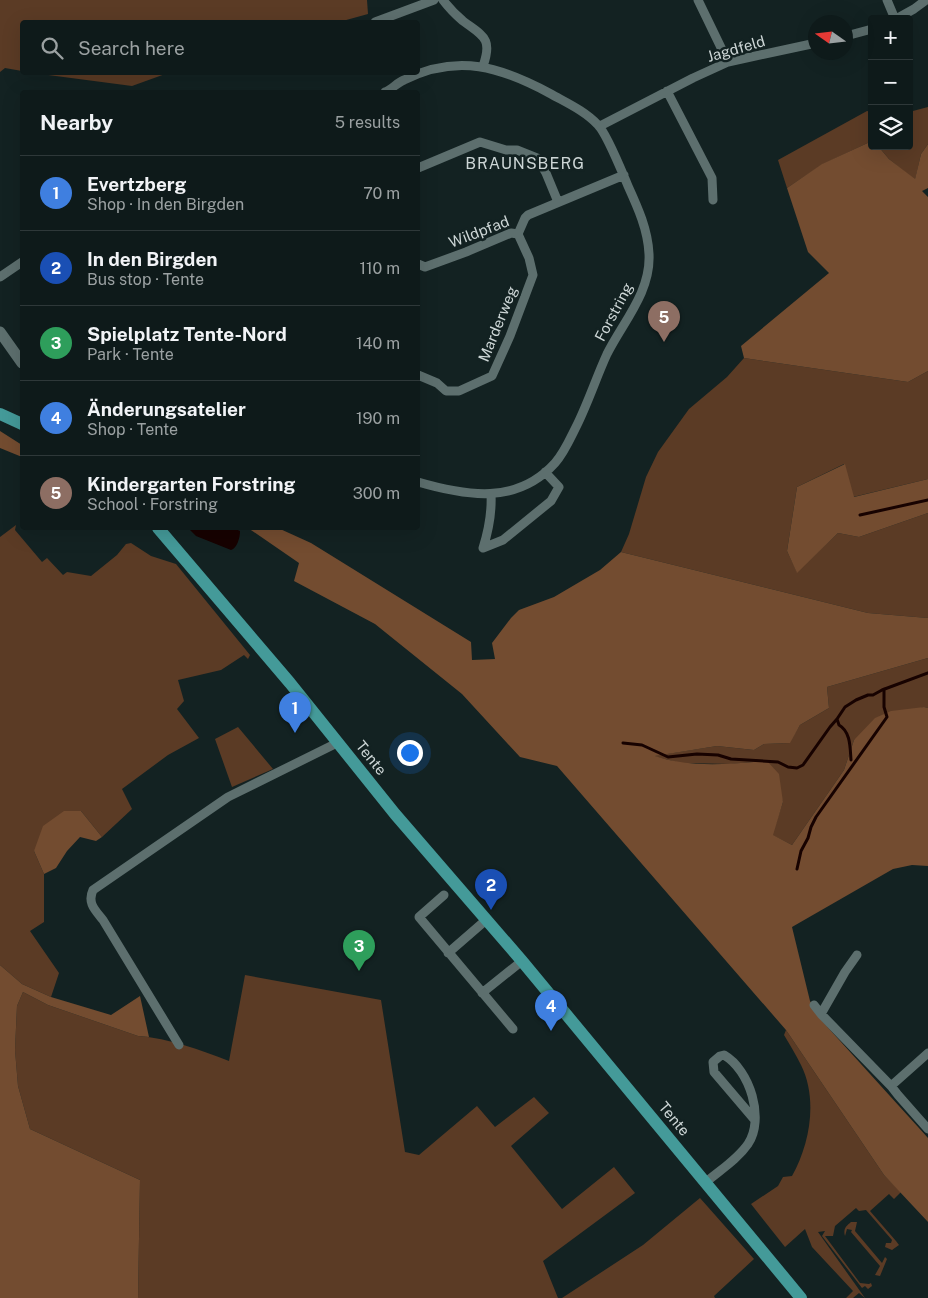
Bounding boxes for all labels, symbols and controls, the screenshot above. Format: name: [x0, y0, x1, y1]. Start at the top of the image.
north arrow: [808, 15, 853, 60]
map controls: [868, 15, 913, 150]
button: +: [868, 15, 913, 60]
search box: [20, 20, 420, 75]
street label: Jagdfeld: [705, 32, 767, 65]
icon: search: [38, 34, 66, 62]
text: Search here: [78, 37, 185, 59]
button: −: [868, 60, 913, 105]
button: layers: [868, 105, 913, 150]
text: Nearby: [40, 110, 113, 135]
text: 5 results: [335, 113, 400, 132]
district label: BRAUNSBERG: [465, 154, 585, 173]
text: Evertzberg: [87, 173, 187, 195]
text: 1: [53, 184, 59, 203]
text: 70 m: [363, 184, 400, 203]
text: Shop · In den Birgden: [87, 195, 244, 214]
street label: Wildpfad: [446, 212, 511, 251]
text: In den Birgden: [87, 248, 218, 270]
text: 2: [51, 259, 61, 278]
text: 110 m: [359, 259, 400, 278]
text: Bus stop · Tente: [87, 270, 204, 289]
street label: Forstring: [591, 280, 636, 344]
street label: Marderweg: [475, 283, 520, 364]
pin: 5: [648, 301, 680, 342]
text: Spielplatz Tente-Nord: [87, 323, 287, 345]
text: 3: [51, 334, 61, 353]
text: 140 m: [356, 334, 400, 353]
text: Park · Tente: [87, 345, 174, 364]
text: Änderungsatelier: [87, 398, 246, 420]
text: 4: [51, 409, 61, 428]
text: 190 m: [356, 409, 400, 428]
text: Shop · Tente: [87, 420, 178, 439]
text: Kindergarten Forstring: [87, 473, 296, 495]
text: 5: [51, 484, 61, 503]
text: 300 m: [353, 484, 400, 503]
text: School · Forstring: [87, 495, 218, 514]
pin: 1: [279, 692, 311, 733]
street label: Tente: [353, 737, 390, 778]
your location: [397, 740, 423, 766]
pin: 2: [475, 869, 507, 910]
pin: 3: [343, 930, 375, 971]
pin: 4: [535, 990, 567, 1031]
street label: Tente: [655, 1098, 693, 1139]

